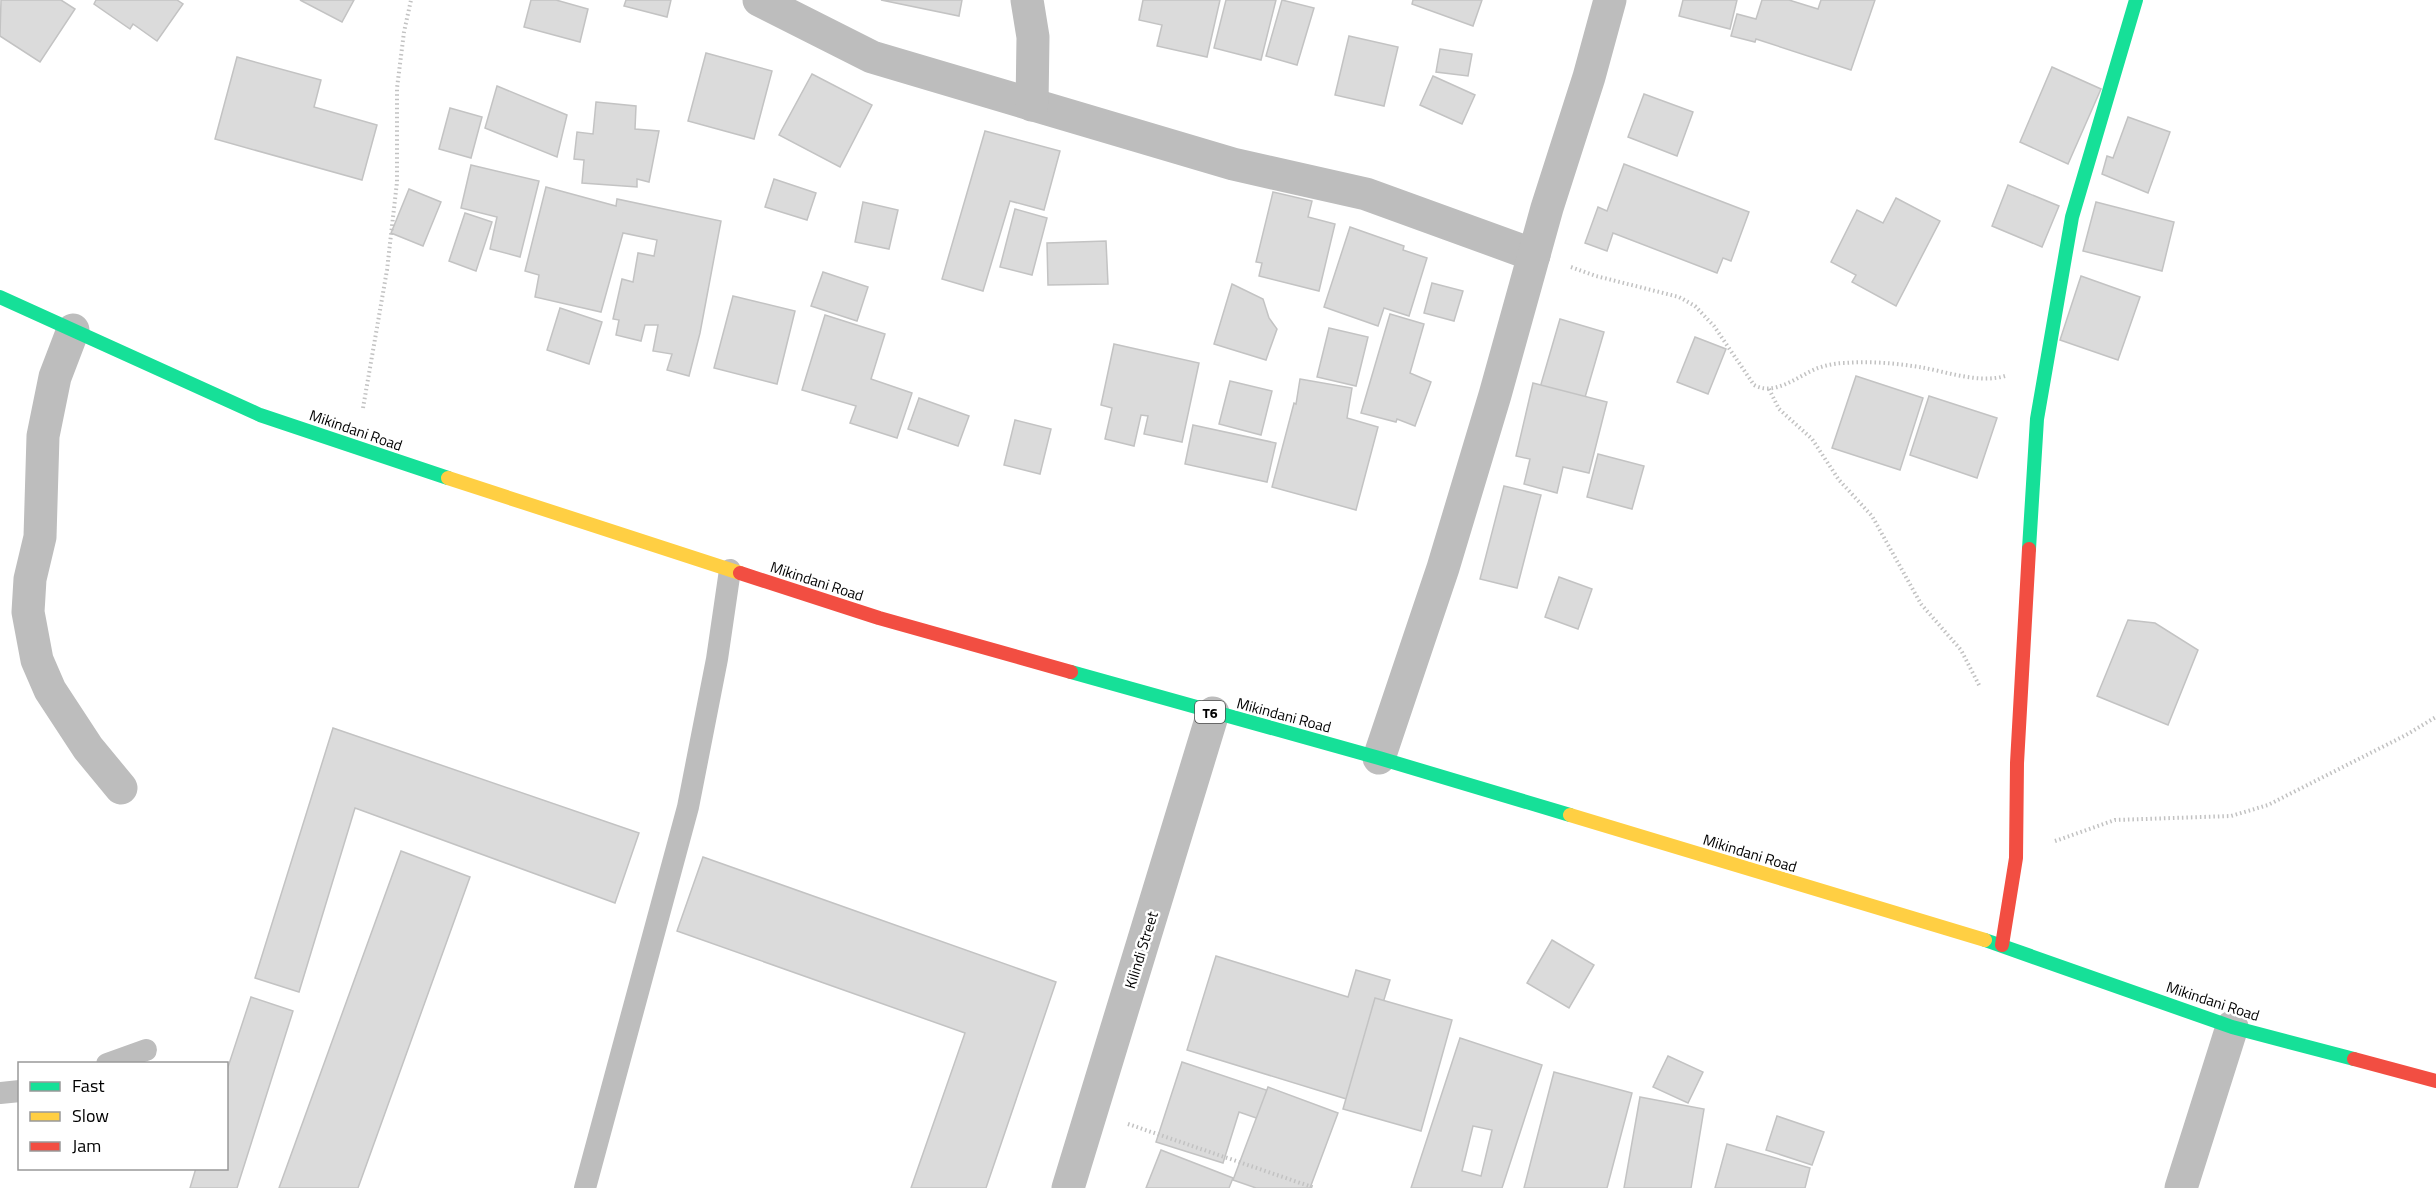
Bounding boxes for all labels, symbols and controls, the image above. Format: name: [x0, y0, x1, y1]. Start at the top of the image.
street label: Mikindani Road: [306, 403, 406, 457]
street label: Mikindani Road: [767, 555, 867, 607]
street label: Mikindani Road: [1234, 691, 1334, 739]
road number: T6: [1195, 701, 1225, 723]
street label: Mikindani Road: [1700, 828, 1800, 878]
street label: Kilindi Street: [1118, 908, 1164, 992]
street label: Mikindani Road: [2163, 975, 2263, 1027]
legend: [18, 1062, 228, 1170]
text: Fast: [72, 1072, 105, 1099]
text: Slow: [72, 1102, 109, 1129]
text: Jam: [72, 1132, 101, 1159]

